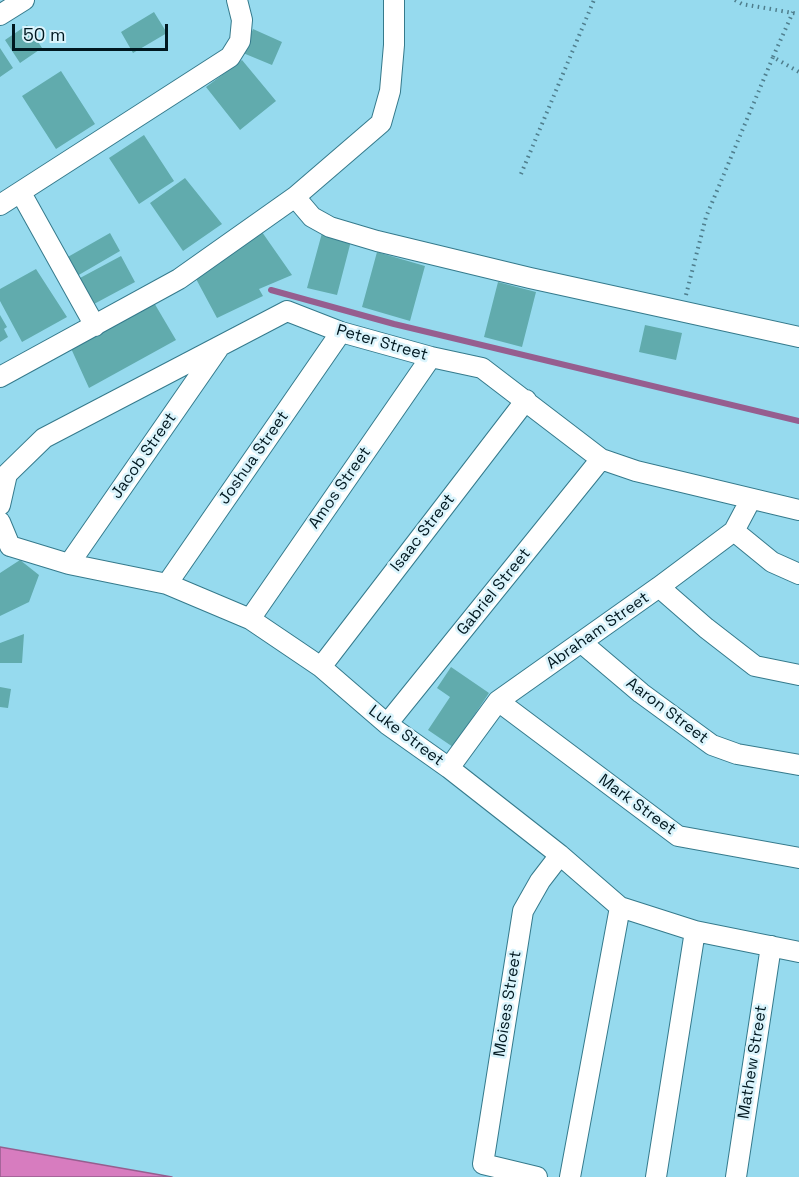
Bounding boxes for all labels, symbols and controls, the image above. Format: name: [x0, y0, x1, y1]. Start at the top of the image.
scale bar: [15, 12, 171, 50]
text: 50 m: [23, 23, 65, 46]
street label: Peter Street: [334, 321, 430, 365]
street label: Joshua Street: [215, 408, 293, 508]
street label: Jacob Street: [107, 409, 181, 503]
street label: Amos Street: [305, 444, 375, 532]
street label: Isaac Street: [387, 490, 459, 576]
street label: Gabriel Street: [453, 545, 535, 639]
street label: Abraham Street: [543, 588, 653, 674]
street label: Aaron Street: [622, 674, 712, 748]
street label: Luke Street: [365, 702, 447, 770]
street label: Mark Street: [595, 771, 679, 839]
street label: Moises Street: [490, 950, 526, 1058]
street label: Mathew Street: [735, 1004, 771, 1120]

